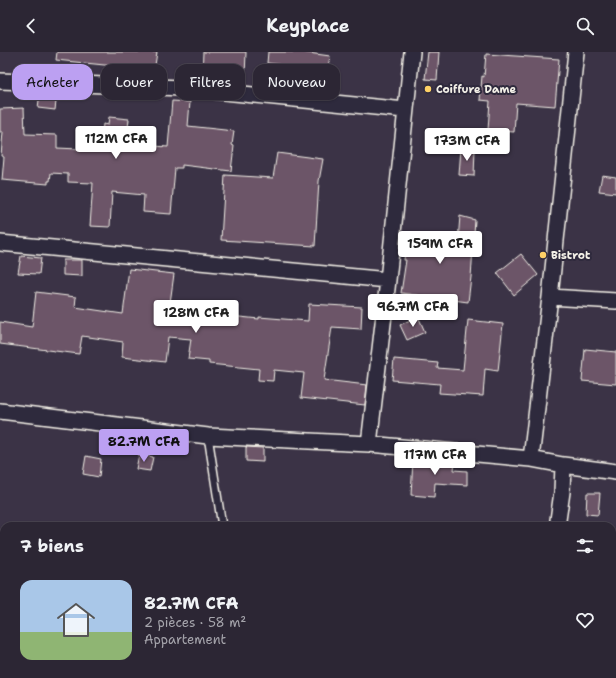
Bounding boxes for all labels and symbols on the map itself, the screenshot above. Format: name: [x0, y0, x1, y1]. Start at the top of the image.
place label: Coiffure Dame: [436, 82, 516, 97]
marker: Coiffure Dame: [423, 84, 433, 94]
pin: 112M CFA: [75, 126, 157, 160]
pin: 173M CFA: [426, 128, 508, 162]
pin: 159M CFA: [399, 231, 481, 265]
place label: Bistrot: [551, 248, 591, 263]
marker: Bistrot: [538, 250, 548, 260]
pin: 96.7M CFA: [367, 294, 459, 328]
pin: 128M CFA: [155, 300, 237, 334]
pin: 82.7M CFA: [98, 429, 190, 463]
pin: 117M CFA: [394, 442, 476, 476]

